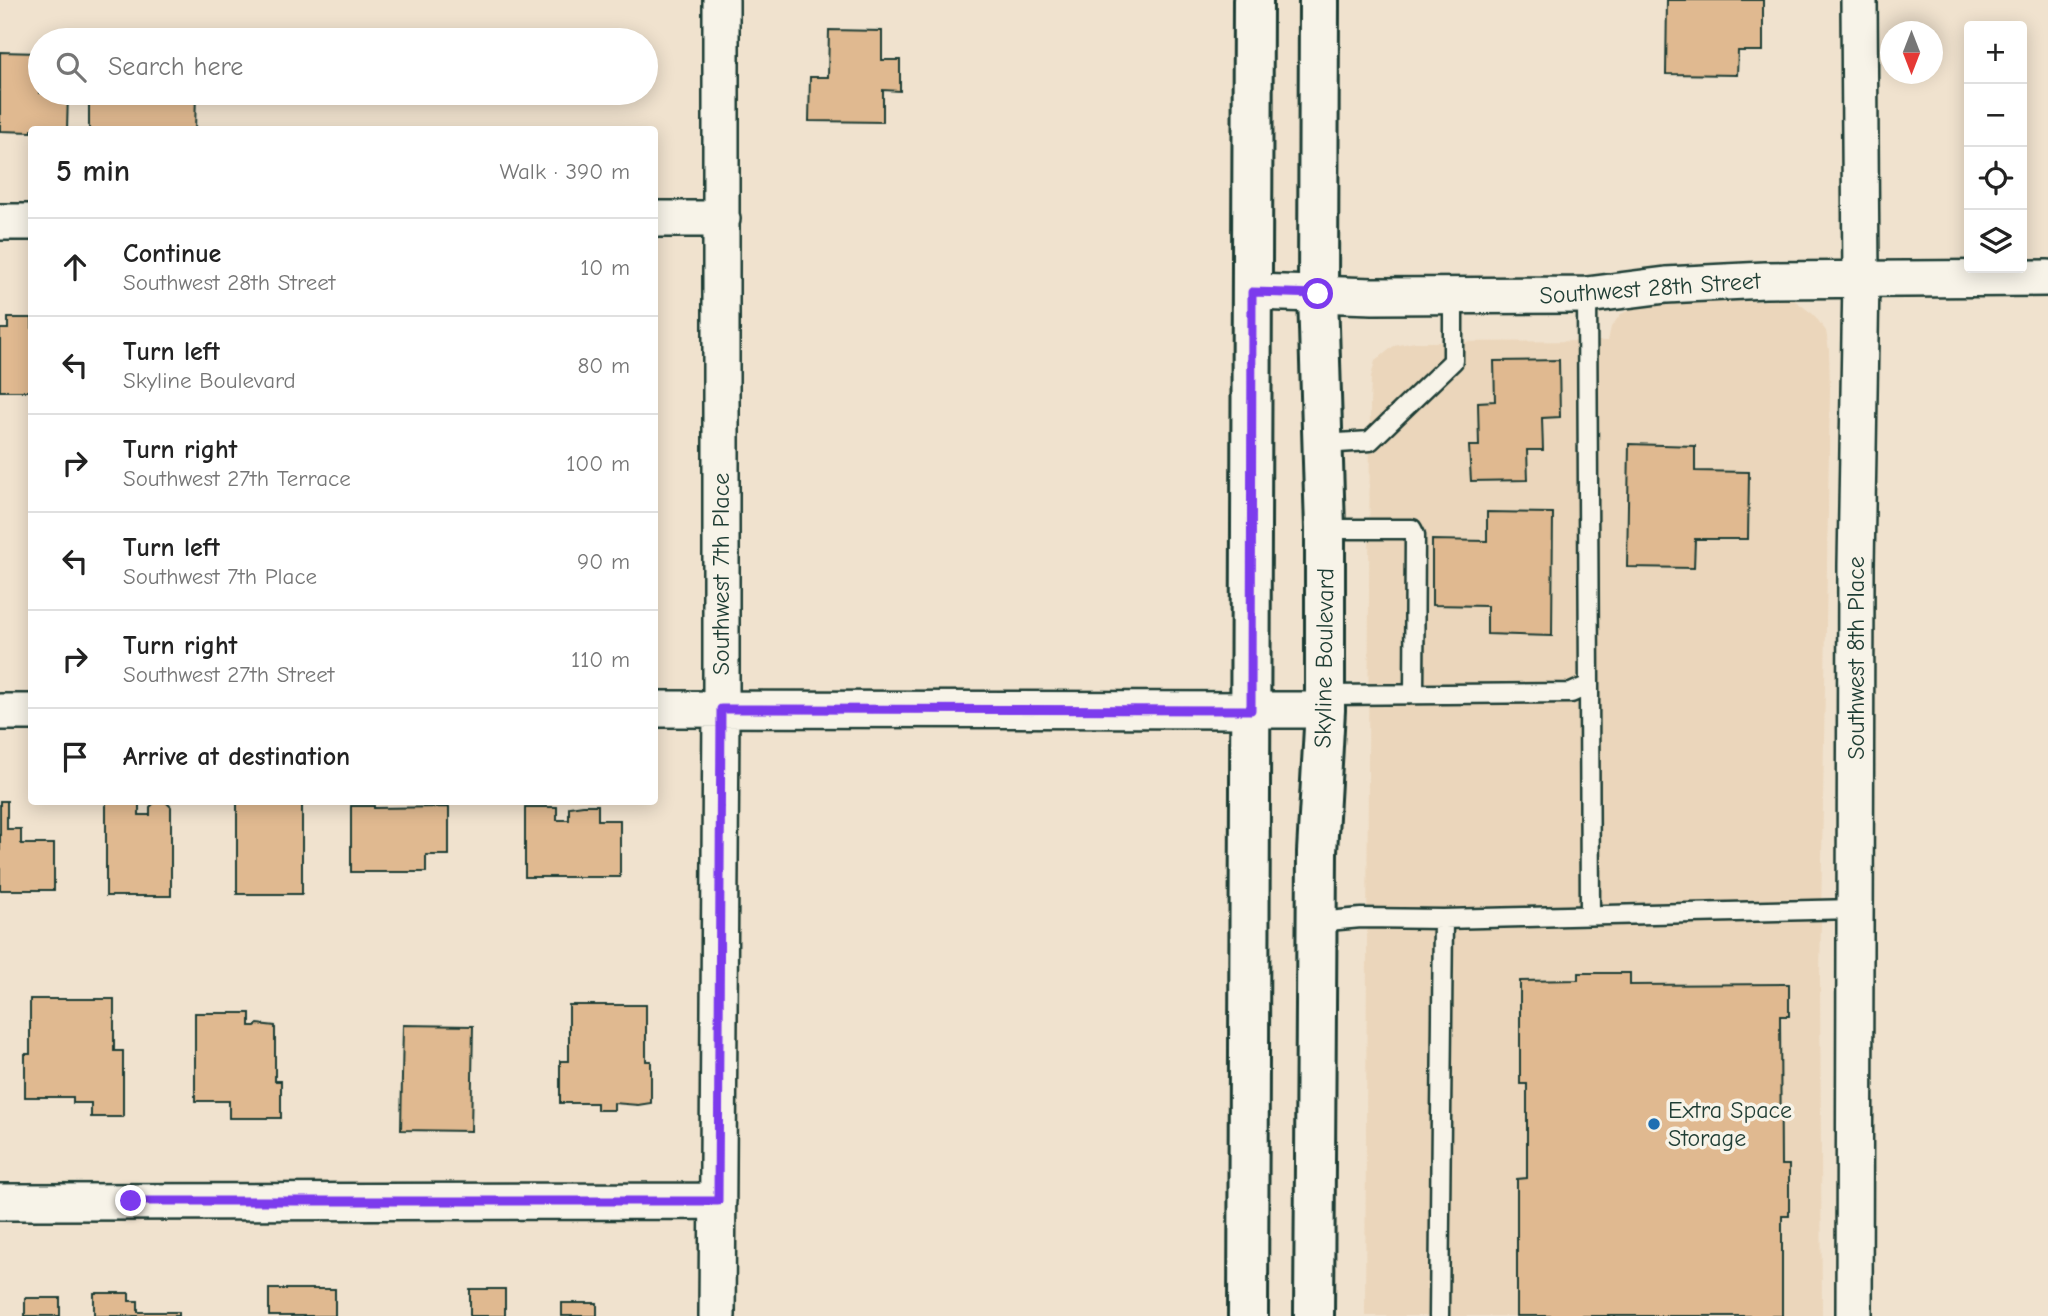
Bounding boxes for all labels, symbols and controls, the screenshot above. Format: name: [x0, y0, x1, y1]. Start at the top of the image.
north arrow: [1880, 21, 1943, 84]
map controls: [1964, 21, 2027, 273]
button: +: [1964, 21, 2027, 84]
search box: [28, 28, 658, 105]
icon: search: [52, 48, 90, 86]
text: Search here: [108, 52, 243, 82]
button: −: [1964, 84, 2027, 147]
button: locate: [1964, 147, 2027, 210]
text: 5 min: [56, 154, 130, 189]
text: Walk · 390 m: [500, 158, 630, 185]
button: layers: [1964, 210, 2027, 273]
text: Continue: [123, 239, 221, 269]
icon: ahead: [56, 248, 94, 286]
text: 10 m: [580, 254, 630, 281]
street label: Southwest 28th Street: [1539, 266, 1763, 310]
text: Southwest 28th Street: [123, 269, 335, 296]
route start: [1302, 278, 1333, 309]
text: Turn left: [123, 337, 220, 367]
icon: left: [56, 346, 94, 384]
text: 80 m: [577, 352, 630, 379]
text: Skyline Boulevard: [123, 367, 296, 394]
text: Turn right: [123, 435, 237, 465]
icon: right: [56, 444, 94, 482]
text: 100 m: [566, 450, 630, 477]
text: Southwest 27th Terrace: [123, 465, 351, 492]
street label: Southwest 7th Place: [707, 473, 735, 675]
text: Turn left: [123, 533, 220, 563]
icon: left: [56, 542, 94, 580]
text: 90 m: [577, 548, 630, 575]
street label: Southwest 8th Place: [1842, 556, 1870, 760]
text: Southwest 7th Place: [123, 563, 317, 590]
street label: Skyline Boulevard: [1308, 568, 1340, 748]
text: Turn right: [123, 631, 237, 661]
icon: right: [56, 640, 94, 678]
text: 110 m: [571, 646, 630, 673]
text: Southwest 27th Street: [123, 661, 334, 688]
icon: arrive: [56, 738, 94, 776]
text: Arrive at destination: [123, 742, 350, 772]
place label: Extra Space Storage: [1668, 1096, 1792, 1152]
marker: Extra Space Storage: [1646, 1116, 1662, 1132]
route end: [115, 1185, 146, 1216]

